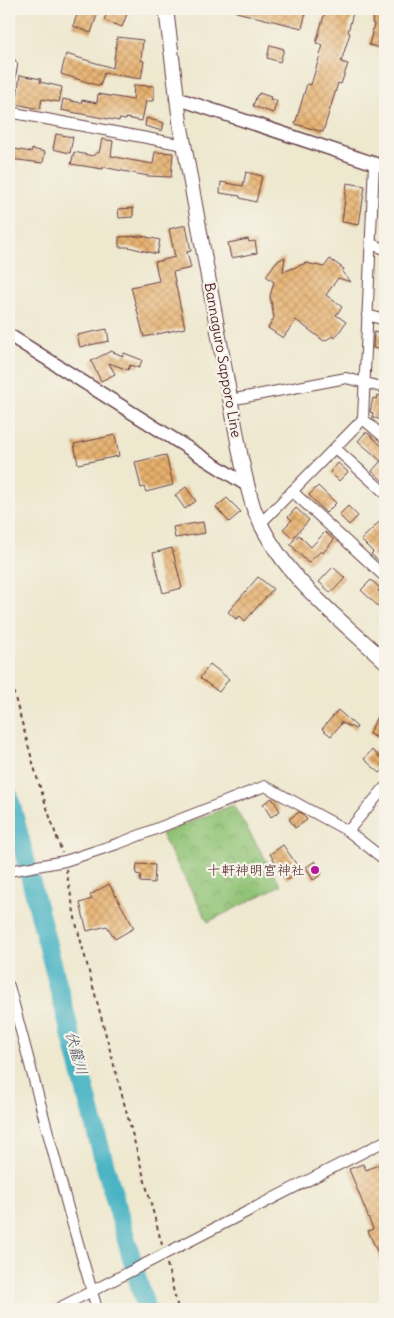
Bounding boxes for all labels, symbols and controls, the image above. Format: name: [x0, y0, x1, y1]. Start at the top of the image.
street label: Bannaguro Sapporo Line: [201, 281, 245, 439]
place label: 十軒神明宮神社: [207, 861, 305, 879]
marker: 十軒神明宮神社: [309, 864, 321, 876]
water label: 伏籠川: [62, 1029, 92, 1077]

